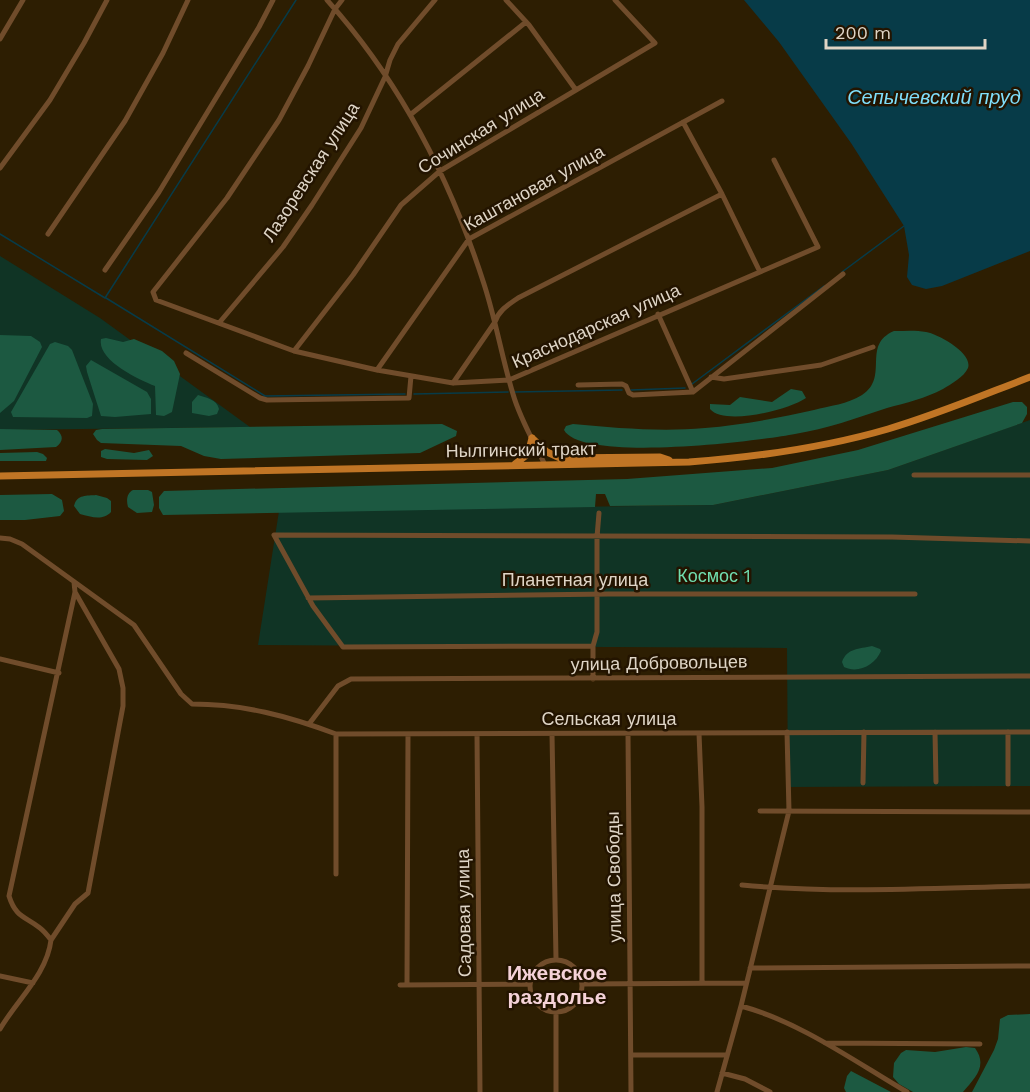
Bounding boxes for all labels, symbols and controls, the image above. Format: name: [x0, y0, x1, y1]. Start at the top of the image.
scale bar: [826, 12, 985, 50]
text: 200 m: [835, 22, 891, 43]
street label: Сочинская улица: [414, 83, 548, 178]
water label: Сепычевский пруд: [847, 85, 1021, 109]
street label: Лазоревская улица: [258, 97, 364, 245]
street label: Каштановая улица: [460, 140, 609, 235]
street label: Краснодарская улица: [508, 278, 684, 372]
street label: Нылгинский тракт: [445, 438, 597, 461]
park label: Космос 1: [677, 565, 751, 586]
street label: Планетная улица: [502, 569, 649, 590]
street label: улица Добровольцев: [570, 650, 748, 675]
street label: Сельская улица: [542, 708, 677, 729]
street label: улица Свободы: [602, 811, 625, 943]
street label: Садовая улица: [452, 848, 475, 977]
district label: Ижевское раздолье: [507, 960, 607, 1009]

